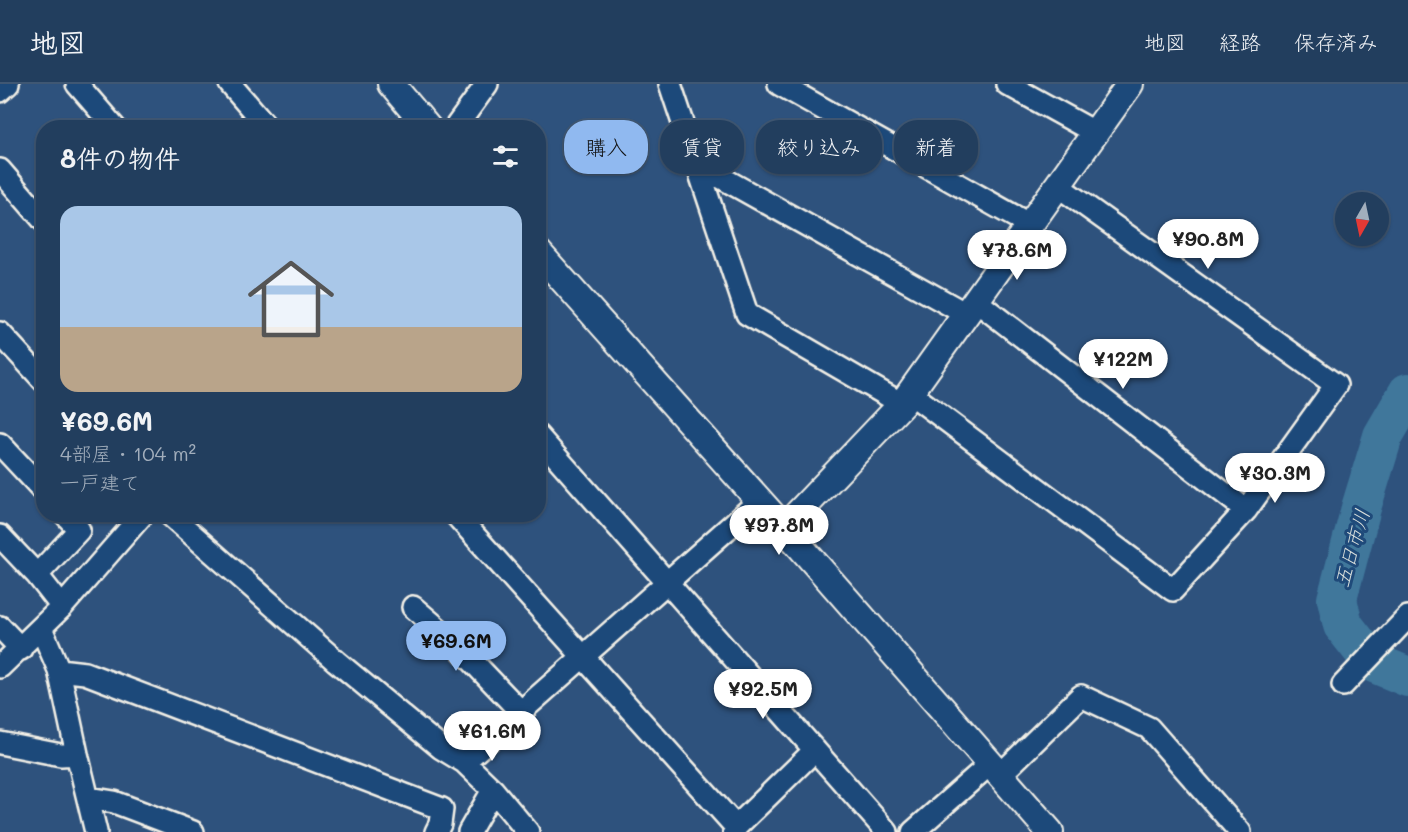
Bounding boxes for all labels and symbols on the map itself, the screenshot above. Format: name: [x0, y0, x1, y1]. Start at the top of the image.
north arrow: [1335, 192, 1389, 246]
pin: ¥90.8M: [1159, 219, 1257, 270]
pin: ¥78.6M: [968, 230, 1066, 281]
pin: ¥122M: [1081, 339, 1165, 390]
pin: ¥30.3M: [1226, 453, 1324, 504]
pin: ¥97.8M: [730, 505, 828, 556]
water label: 五日市川: [1328, 506, 1375, 590]
pin: ¥69.6M: [407, 621, 505, 672]
pin: ¥92.5M: [714, 669, 812, 720]
pin: ¥61.6M: [443, 711, 541, 762]

